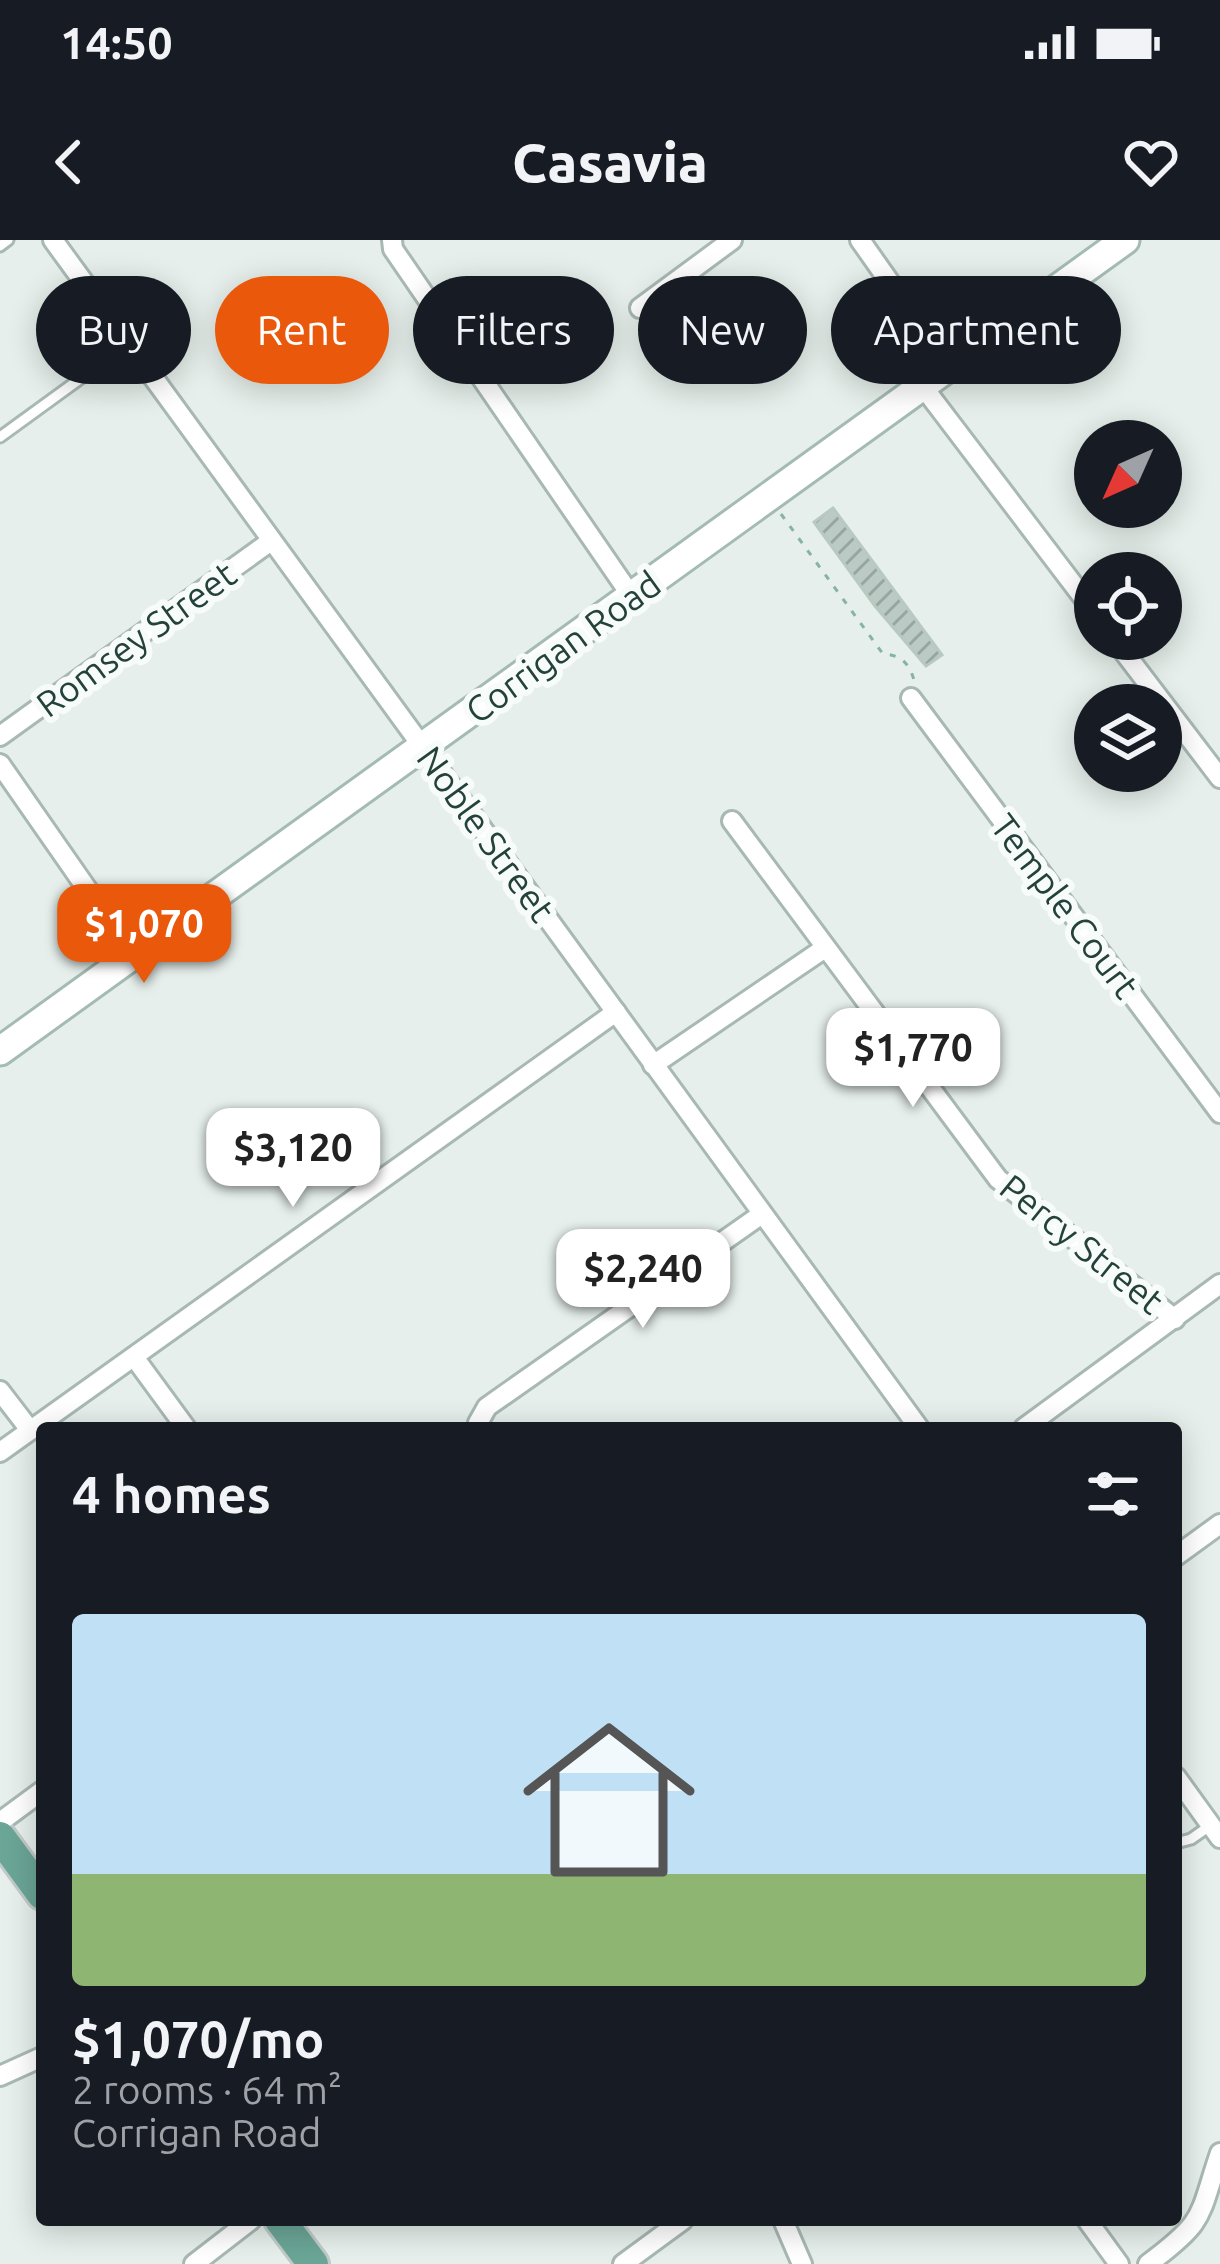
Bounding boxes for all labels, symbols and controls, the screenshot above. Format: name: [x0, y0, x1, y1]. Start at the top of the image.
text: 14:50: [60, 17, 173, 68]
icon: back: [36, 129, 102, 195]
icon: heart: [1118, 129, 1184, 195]
text: Casavia: [512, 132, 708, 192]
chip: Buy: [36, 276, 191, 384]
chip: Rent: [215, 276, 389, 384]
chip: Filters: [413, 276, 614, 384]
chip: New: [638, 276, 807, 384]
chip: Apartment: [831, 276, 1121, 384]
north arrow: [1074, 420, 1182, 528]
map controls: [1074, 420, 1182, 792]
button: locate: [1074, 552, 1182, 660]
street label: Romsey Street: [28, 553, 243, 725]
street label: Corrigan Road: [458, 562, 668, 731]
button: layers: [1074, 684, 1182, 792]
street label: Noble Street: [409, 738, 563, 929]
street label: Temple Court: [983, 806, 1148, 1006]
pin: $1,070: [46, 884, 242, 986]
text: $1,070: [84, 901, 204, 944]
pin: $1,770: [815, 1008, 1011, 1110]
text: $1,770: [853, 1025, 973, 1068]
pin: $3,120: [195, 1108, 391, 1210]
text: $3,120: [233, 1125, 353, 1168]
street label: Percy Street: [993, 1166, 1172, 1322]
pin: $2,240: [545, 1229, 741, 1331]
text: $2,240: [583, 1246, 703, 1289]
icon: filters: [1080, 1461, 1146, 1527]
text: 4 homes: [72, 1465, 271, 1523]
icon: home: [501, 1692, 717, 1908]
text: $1,070/mo: [72, 2010, 324, 2068]
text: 2 rooms · 64 m²: [72, 2068, 342, 2111]
text: Corrigan Road: [72, 2111, 321, 2154]

